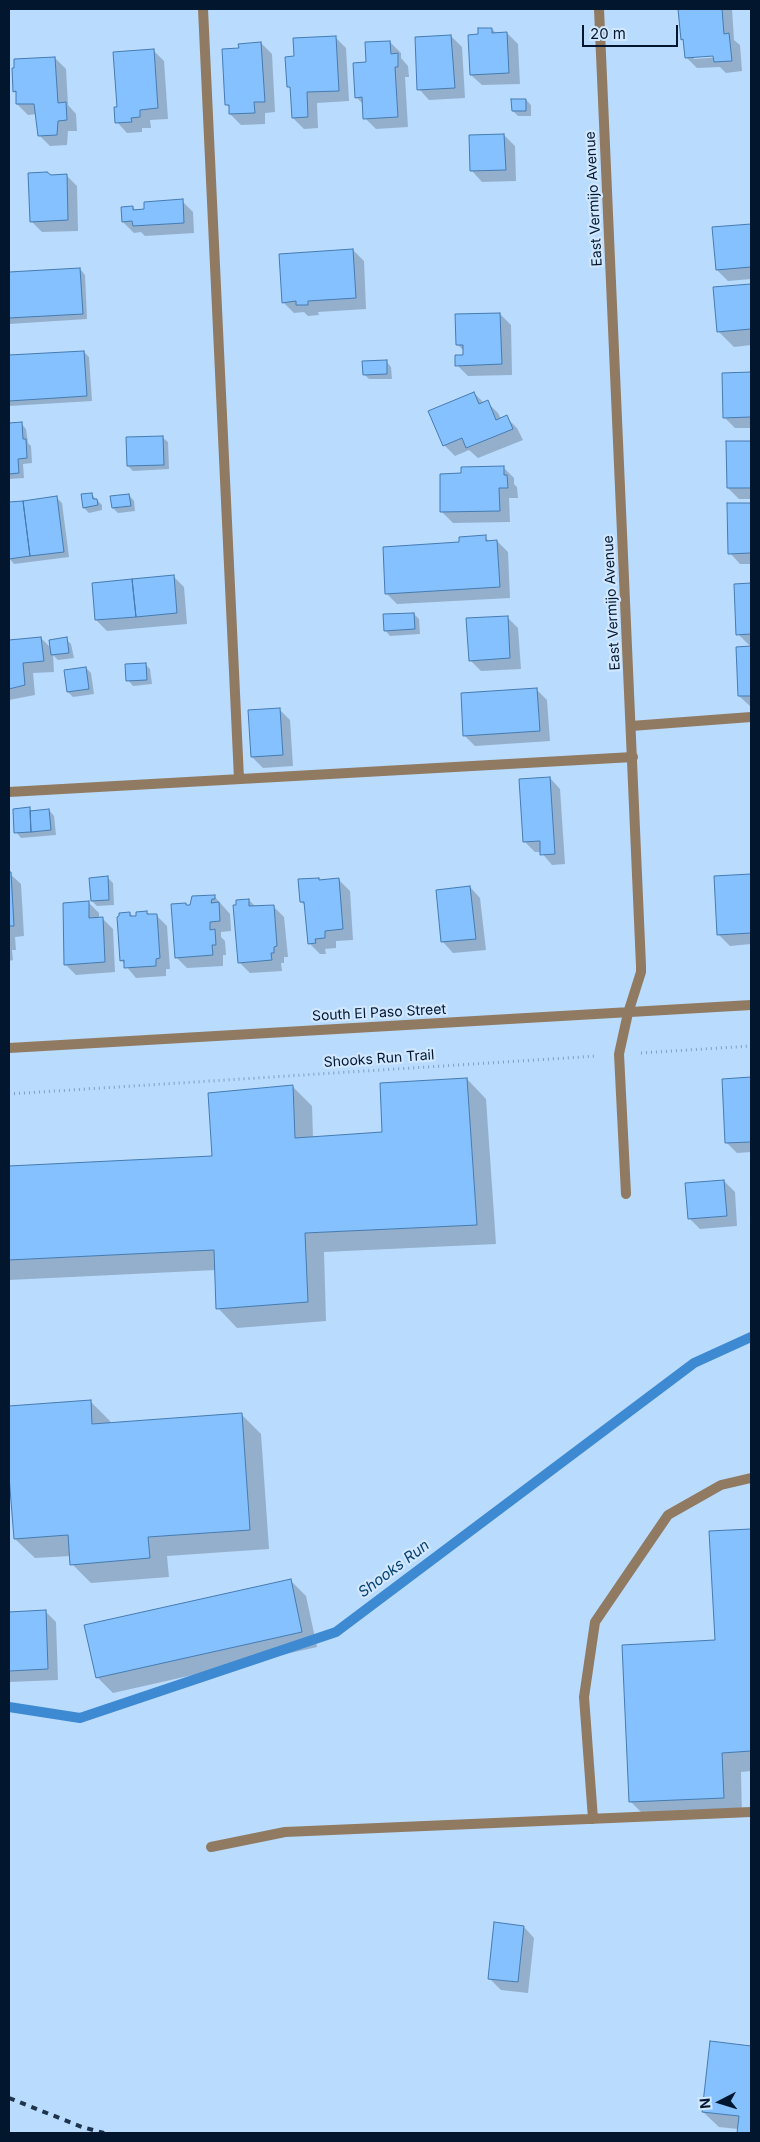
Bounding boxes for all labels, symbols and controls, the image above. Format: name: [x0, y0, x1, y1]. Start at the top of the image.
scale bar: [585, 15, 681, 47]
text: 20 m: [590, 24, 626, 43]
street label: East Vermijo Avenue: [582, 131, 606, 267]
street label: East Vermijo Avenue: [600, 535, 624, 671]
street label: South El Paso Street: [312, 1001, 446, 1025]
street label: Shooks Run Trail: [323, 1047, 435, 1071]
water label: Shooks Run: [355, 1536, 433, 1602]
north arrow: [695, 2077, 745, 2127]
text: N: [696, 2097, 713, 2109]

